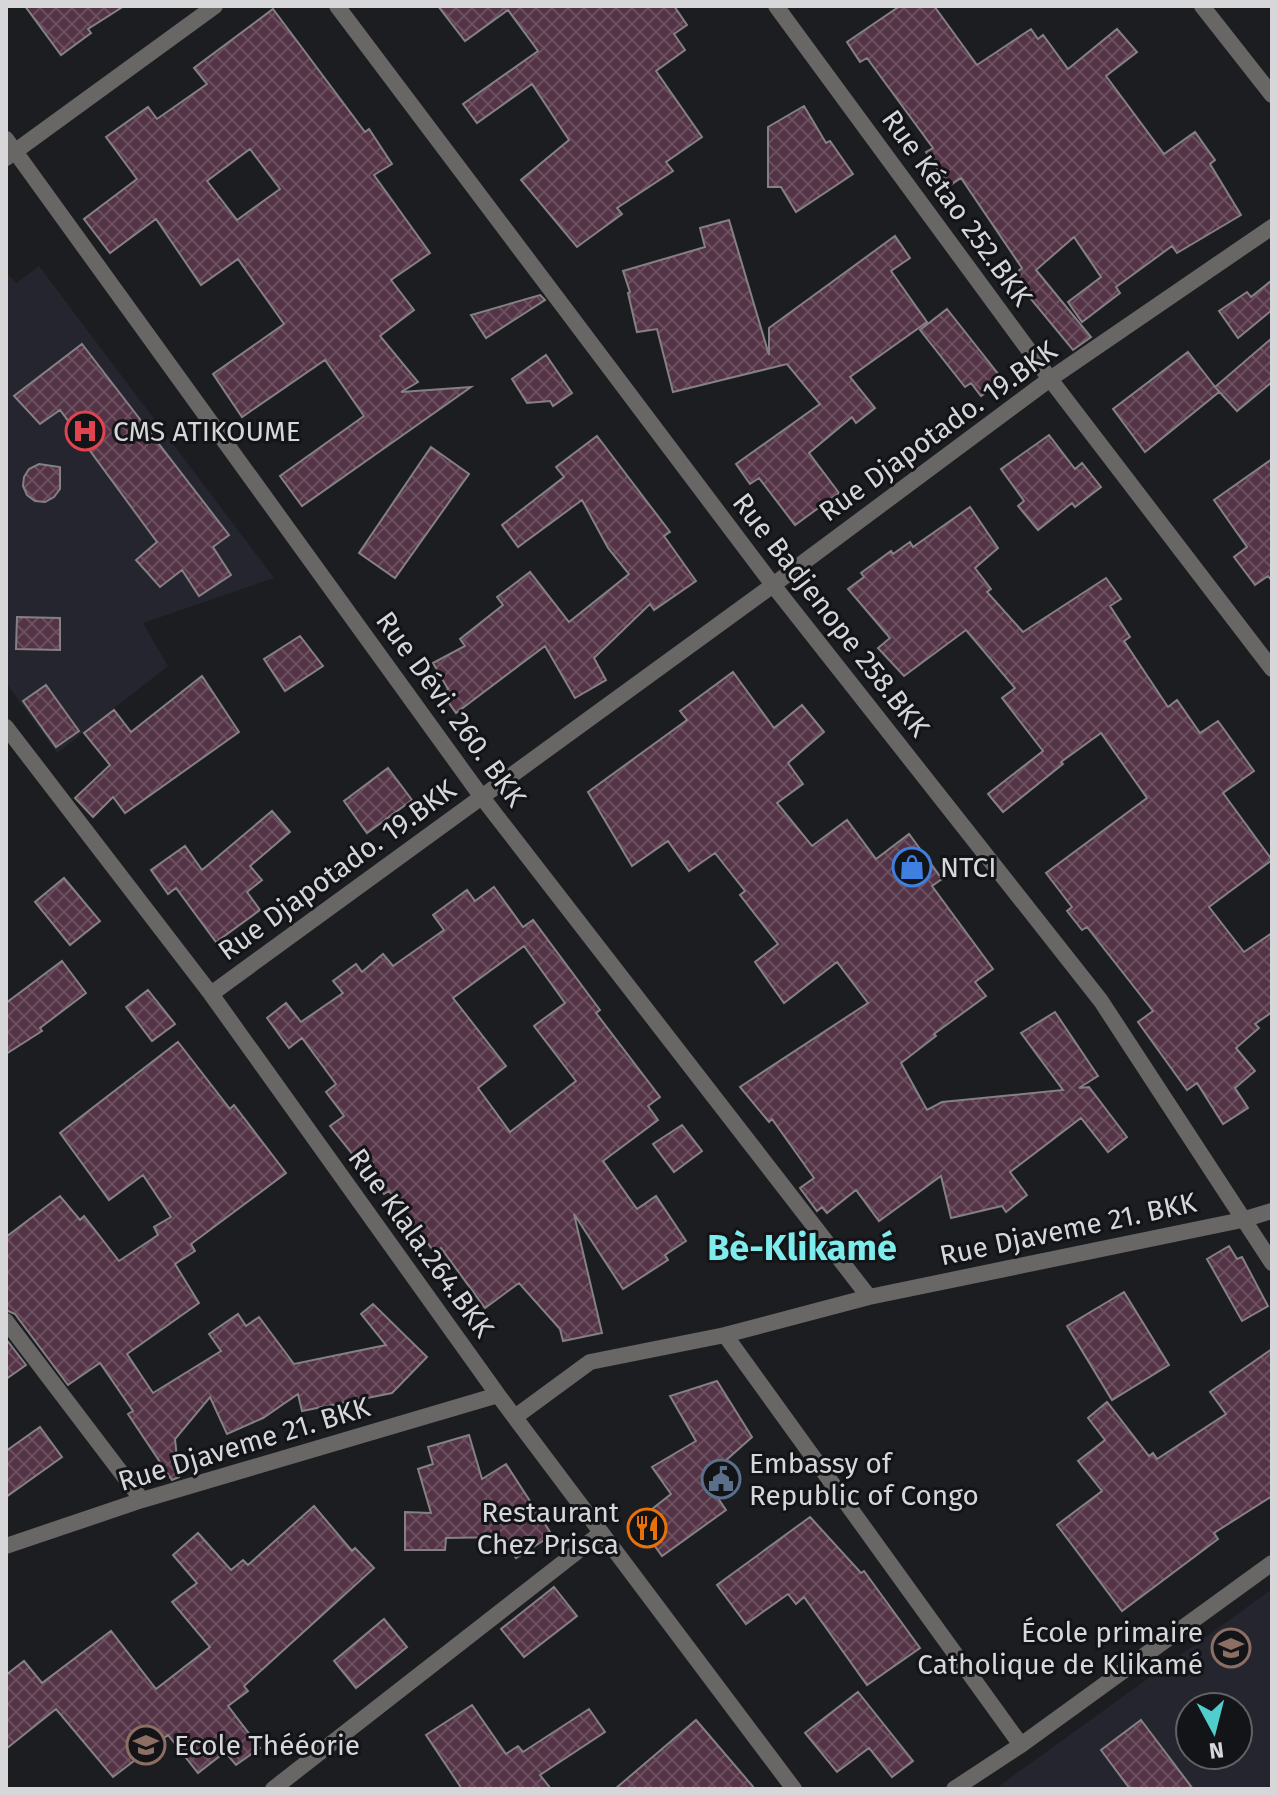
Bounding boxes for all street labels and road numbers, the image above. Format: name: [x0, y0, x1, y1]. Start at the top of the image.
street label: Rue Kétao 252.BKK: [875, 104, 1040, 313]
street label: Rue Djapotado. 19.BKK: [813, 333, 1064, 528]
street label: Rue Badjenope 258.BKK: [726, 487, 937, 744]
street label: Rue Dévi. 260. BKK: [369, 605, 533, 814]
street label: Rue Djapotado. 19.BKK: [212, 772, 463, 967]
street label: Rue Klala.264.BKK: [341, 1142, 501, 1344]
street label: Rue Djaveme 21. BKK: [937, 1186, 1200, 1272]
street label: Rue Djaveme 21. BKK: [114, 1390, 374, 1498]

